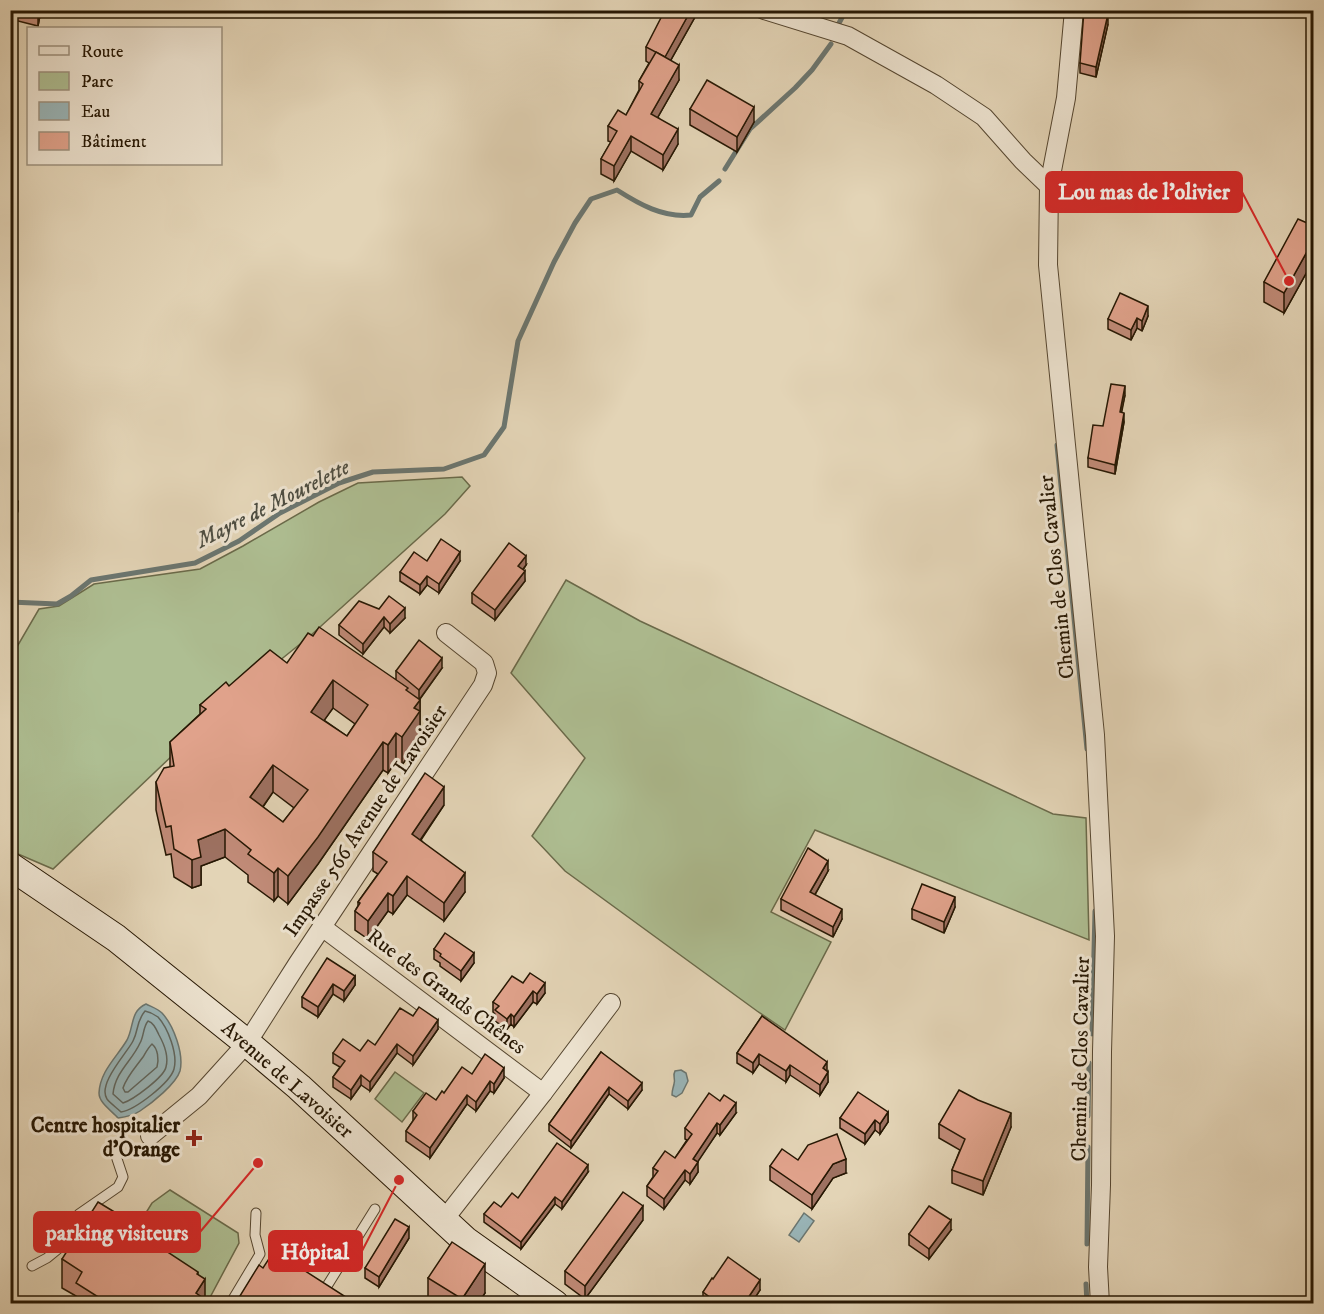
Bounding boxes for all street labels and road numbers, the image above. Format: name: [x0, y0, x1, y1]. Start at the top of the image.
street label: Chemin de Clos Cavalier: [1033, 473, 1081, 680]
street label: Impasse 566 Avenue de Lavoisier: [279, 700, 454, 942]
street label: Rue des Grands Chênes: [361, 924, 531, 1060]
street label: Chemin de Clos Cavalier: [1066, 956, 1096, 1162]
street label: Avenue de Lavoisier: [216, 1016, 358, 1145]

